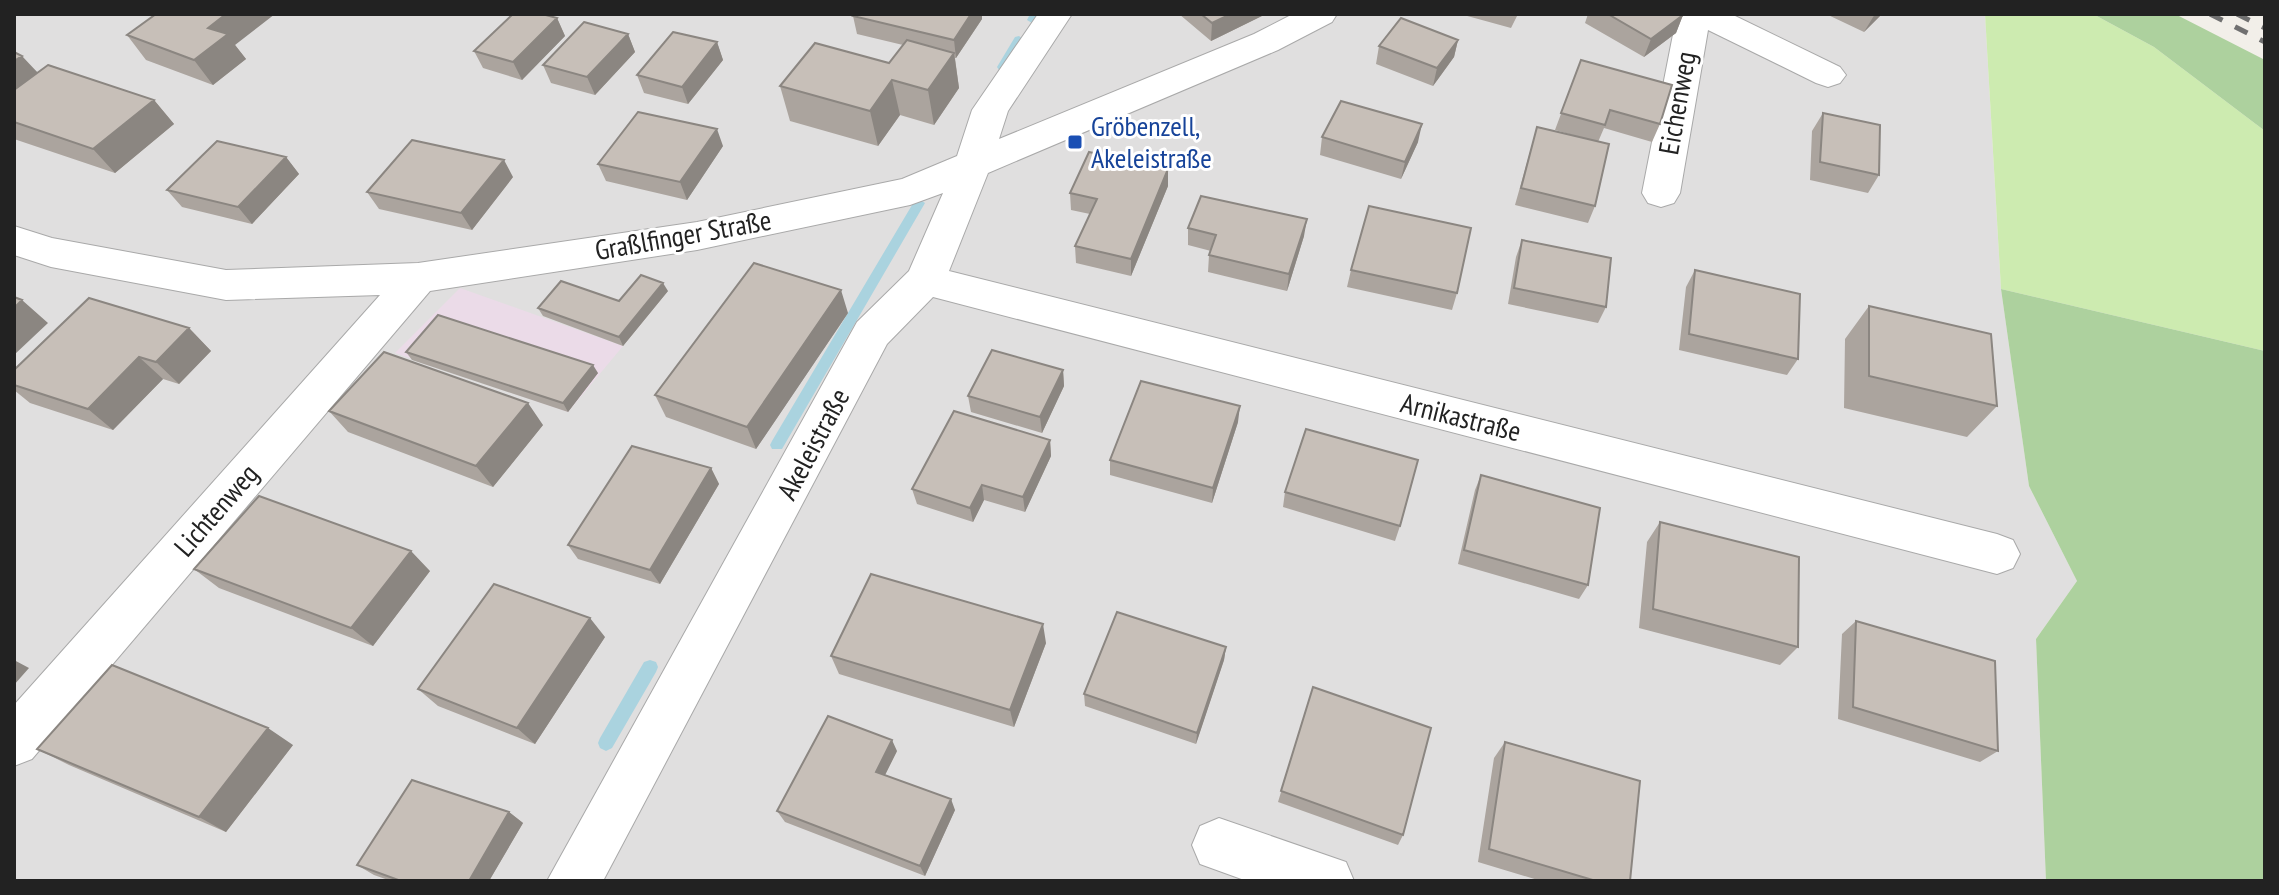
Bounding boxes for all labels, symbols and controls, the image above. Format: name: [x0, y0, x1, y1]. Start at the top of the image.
street label: Eichenweg: [1649, 49, 1704, 157]
place label: Gröbenzell, Akeleistraße: [1091, 107, 1212, 176]
marker: Gröbenzell, Akeleistraße: [1066, 133, 1084, 151]
street label: Graßlfinger Straße: [592, 201, 774, 268]
street label: Akeleistraße: [768, 382, 857, 506]
street label: Arnikastraße: [1397, 384, 1525, 449]
street label: Lichtenweg: [165, 456, 266, 564]

